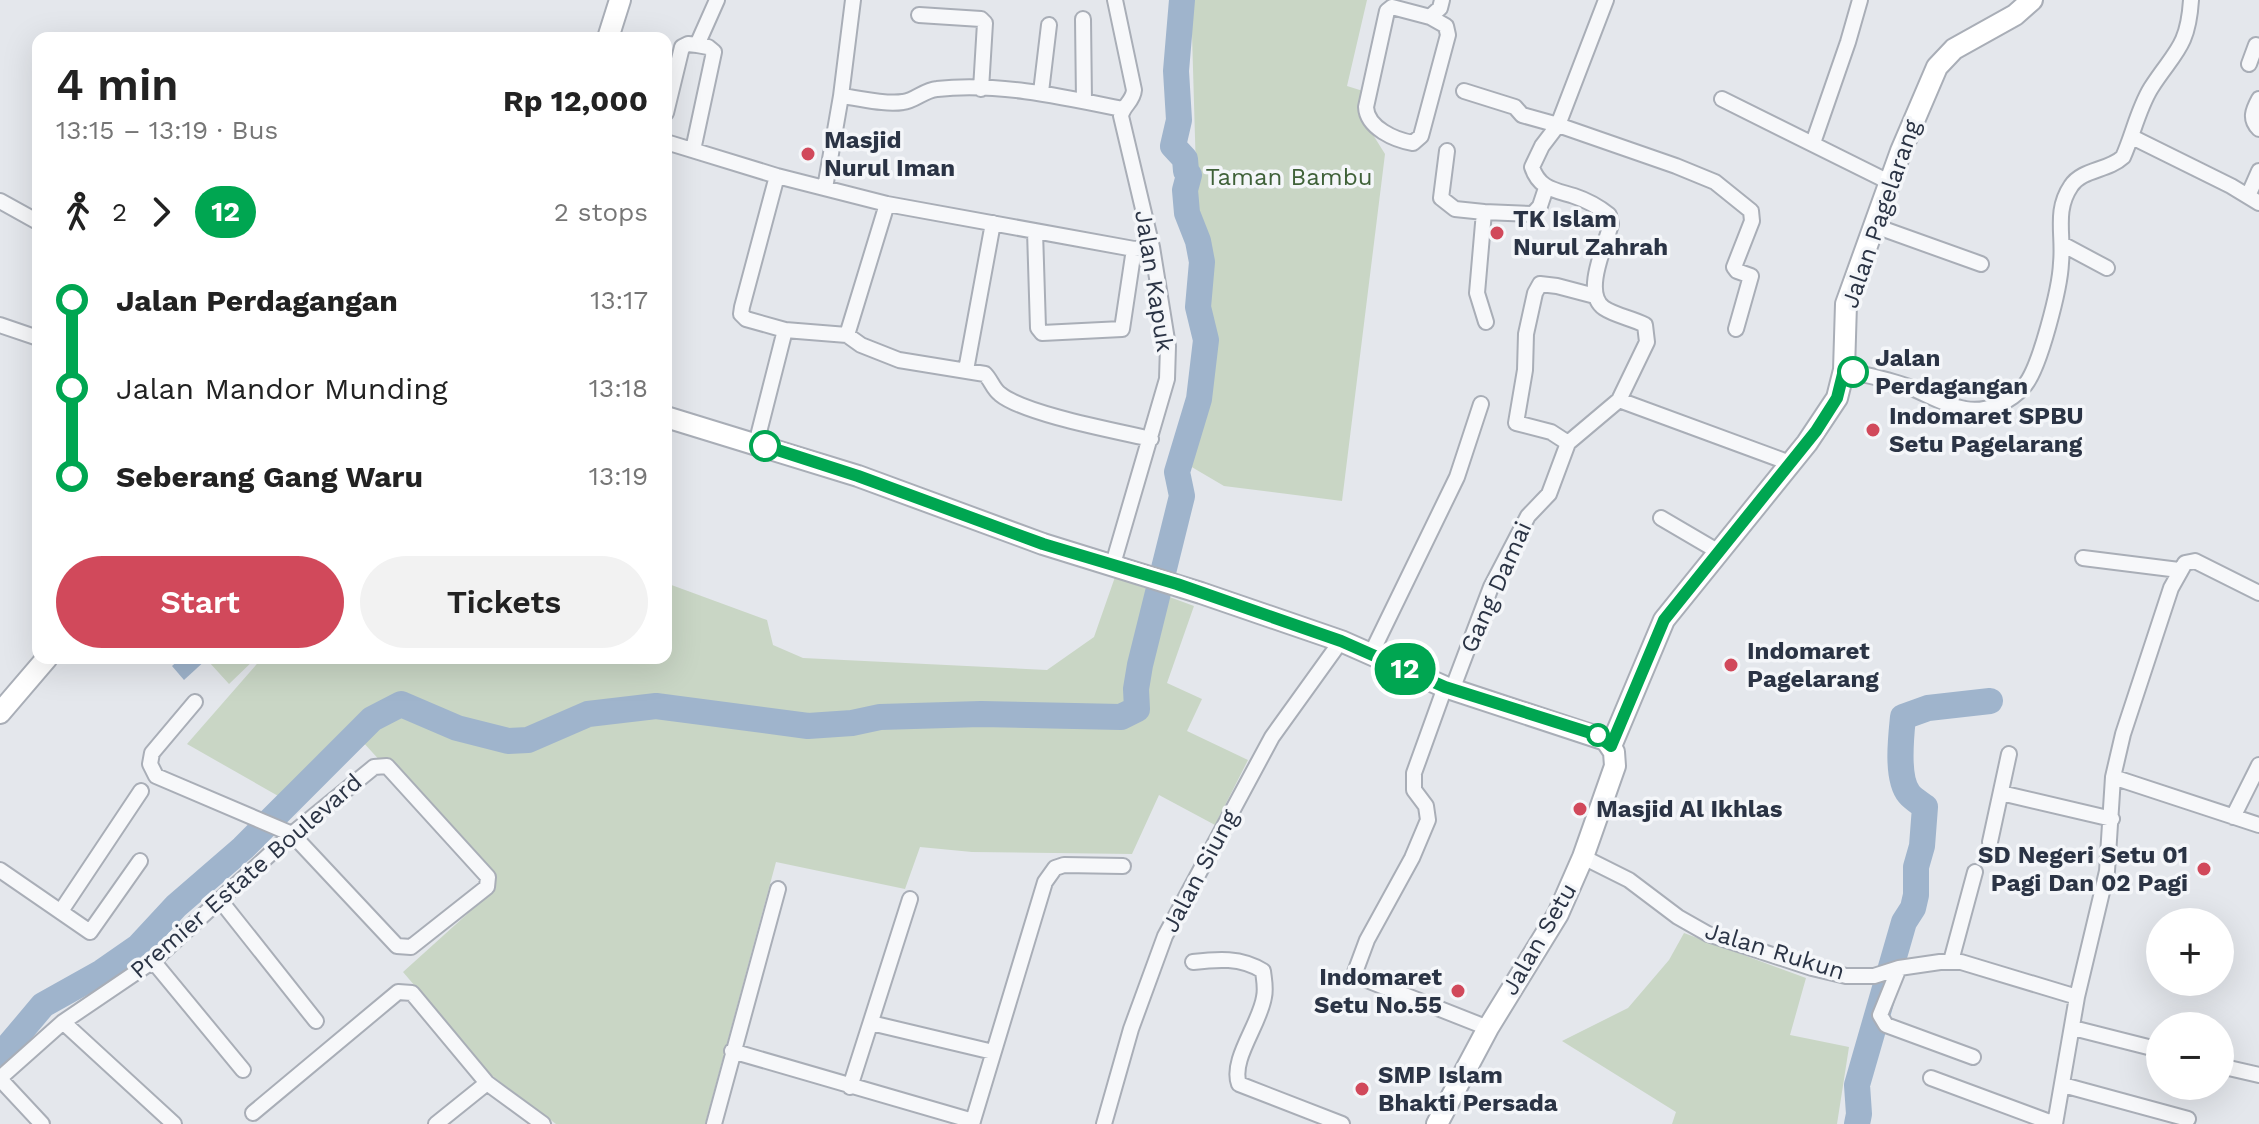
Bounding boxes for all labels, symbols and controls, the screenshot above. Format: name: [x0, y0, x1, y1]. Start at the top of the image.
text: 4 min: [56, 59, 179, 111]
text: Rp 12,000: [503, 83, 648, 118]
text: 13:15 – 13:19 · Bus: [56, 115, 278, 145]
street label: Jalan Pagelarang: [1836, 116, 1926, 312]
place label: Masjid Nurul Iman: [824, 126, 955, 182]
marker: Masjid Nurul Iman: [799, 145, 817, 163]
park label: Taman Bambu: [1205, 163, 1373, 191]
icon: walk: [56, 190, 100, 234]
icon: forward: [139, 190, 183, 234]
text: 12: [211, 195, 240, 228]
text: 2: [112, 197, 127, 227]
text: 2 stops: [554, 197, 648, 227]
place label: TK Islam Nurul Zahrah: [1513, 205, 1668, 261]
street label: Jalan Kapuk: [1129, 208, 1179, 354]
marker: TK Islam Nurul Zahrah: [1488, 224, 1506, 242]
text: Jalan Perdagangan: [116, 283, 398, 318]
text: 13:17: [590, 285, 648, 315]
place label: Jalan Perdagangan: [1875, 344, 2028, 400]
marker: Jalan Perdagangan: [1838, 357, 1868, 387]
text: Jalan Mandor Munding: [116, 371, 448, 406]
text: 13:18: [589, 373, 648, 403]
place label: Indomaret SPBU Setu Pagelarang: [1889, 402, 2084, 458]
marker: Indomaret SPBU Setu Pagelarang: [1864, 421, 1882, 439]
unlabelled marker: [750, 431, 780, 461]
text: Seberang Gang Waru: [116, 459, 423, 494]
text: 13:19: [589, 461, 648, 491]
street label: Gang Damai: [1455, 517, 1537, 657]
button: Start: [56, 556, 344, 648]
button: Tickets: [360, 556, 648, 648]
place label: Indomaret Pagelarang: [1747, 637, 1879, 693]
line badge: 12: [1369, 643, 1441, 695]
text: 12: [1391, 652, 1419, 685]
marker: Indomaret Pagelarang: [1722, 656, 1740, 674]
unlabelled marker: [1587, 724, 1609, 746]
street label: Premier Estate Boulevard: [125, 768, 367, 984]
place label: Masjid Al Ikhlas: [1596, 795, 1783, 823]
marker: Masjid Al Ikhlas: [1571, 800, 1589, 818]
street label: Jalan Siung: [1156, 805, 1244, 937]
place label: SD Negeri Setu 01 Pagi Dan 02 Pagi: [1978, 841, 2188, 897]
marker: SD Negeri Setu 01 Pagi Dan 02 Pagi: [2195, 860, 2213, 878]
street label: Jalan Setu: [1496, 878, 1582, 1000]
map controls: [2146, 908, 2234, 1100]
button: +: [2146, 908, 2234, 996]
street label: Jalan Rukun: [1702, 916, 1848, 986]
place label: Indomaret Setu No.55: [1314, 963, 1443, 1019]
marker: Indomaret Setu No.55: [1449, 982, 1467, 1000]
button: −: [2146, 1012, 2234, 1100]
place label: SMP Islam Bhakti Persada: [1378, 1061, 1558, 1117]
marker: SMP Islam Bhakti Persada: [1353, 1080, 1371, 1098]

